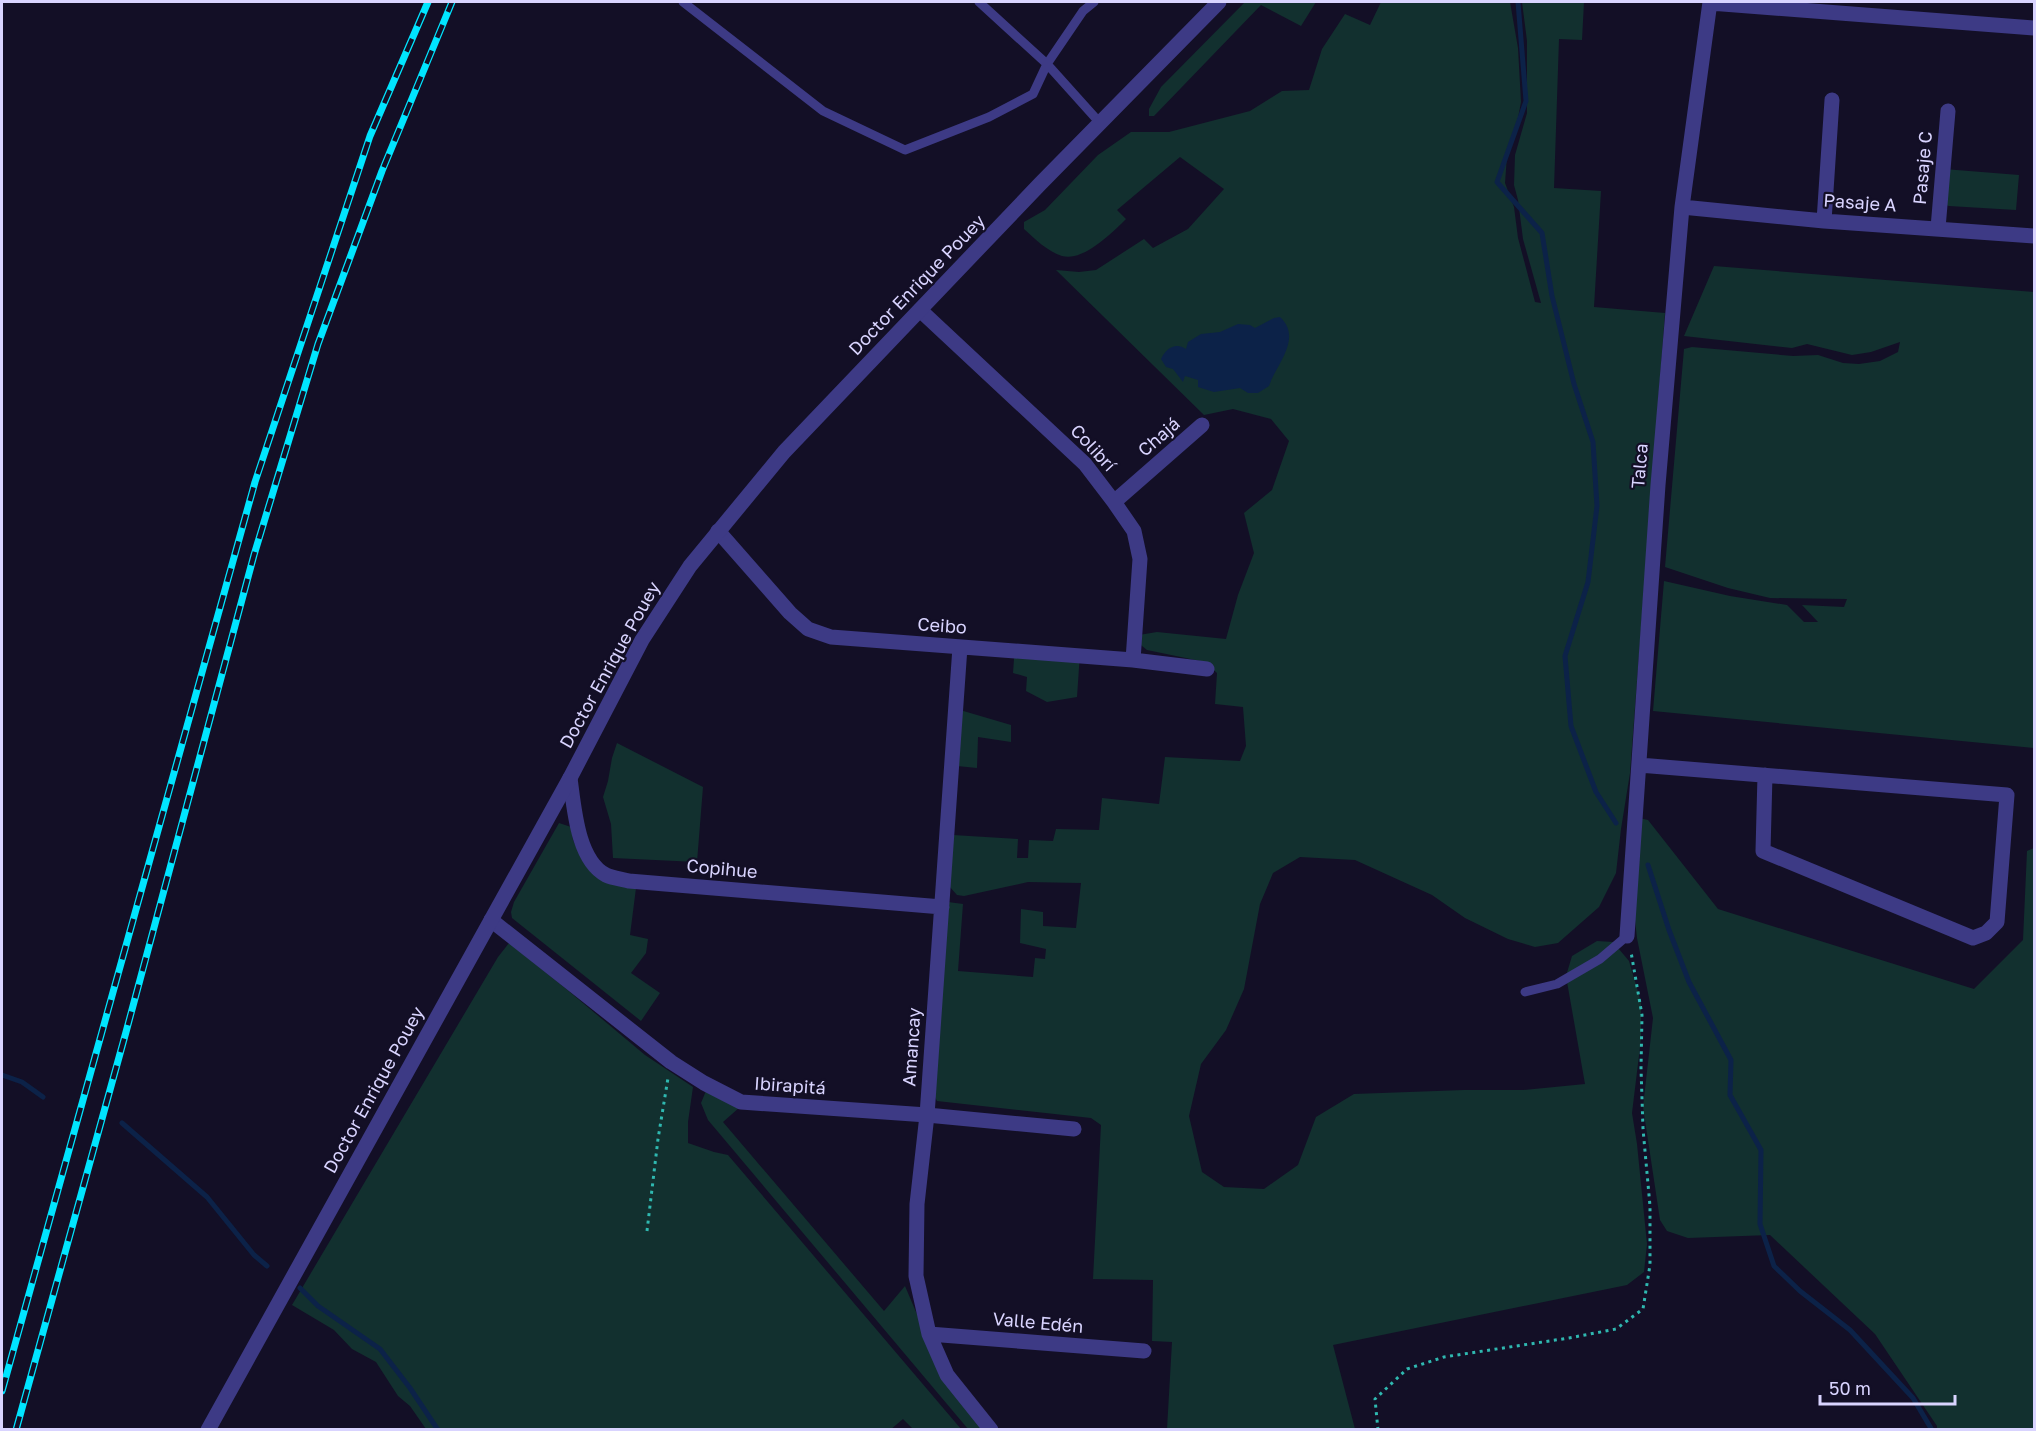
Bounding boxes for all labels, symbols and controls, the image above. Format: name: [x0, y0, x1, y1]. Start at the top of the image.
street label: Pasaje C: [1908, 130, 1936, 205]
street label: Pasaje A: [1823, 188, 1897, 216]
street label: Doctor Enrique Pouey: [843, 209, 989, 359]
street label: Chajá: [1133, 412, 1184, 460]
street label: Colibrí: [1066, 419, 1122, 476]
street label: Talca: [1626, 442, 1652, 489]
street label: Doctor Enrique Pouey: [554, 577, 664, 752]
street label: Ceibo: [917, 612, 967, 638]
street label: Copihue: [686, 854, 759, 882]
street label: Doctor Enrique Pouey: [318, 1002, 428, 1177]
street label: Amancay: [897, 1007, 925, 1087]
street label: Ibirapitá: [753, 1072, 827, 1098]
street label: Valle Edén: [992, 1307, 1084, 1337]
scale bar: [1820, 1368, 1955, 1406]
text: 50 m: [1829, 1377, 1871, 1399]

